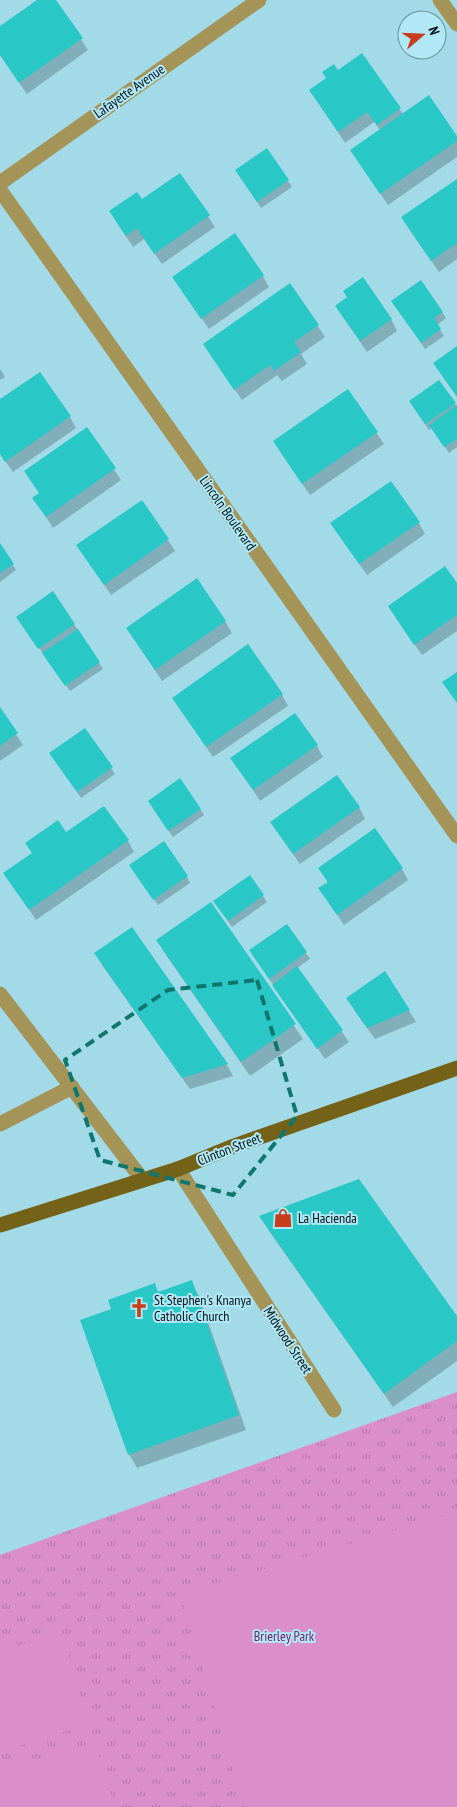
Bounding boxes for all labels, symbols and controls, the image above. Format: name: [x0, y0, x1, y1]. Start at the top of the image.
north arrow: [397, 10, 447, 60]
text: N: [425, 24, 444, 37]
street label: Lafayette Avenue: [90, 60, 168, 122]
street label: Lincoln Boulevard: [196, 472, 260, 554]
street label: Clinton Street: [195, 1129, 264, 1169]
shop icon: La Hacienda: [272, 1207, 294, 1229]
place label: La Hacienda: [298, 1209, 357, 1227]
place label: St Stephen's Knanya Catholic Church: [154, 1291, 251, 1325]
church icon: St Stephen's Knanya Catholic Church: [128, 1297, 150, 1319]
street label: Midwood Street: [260, 1303, 316, 1377]
park label: Brierley Park: [254, 1627, 315, 1645]

